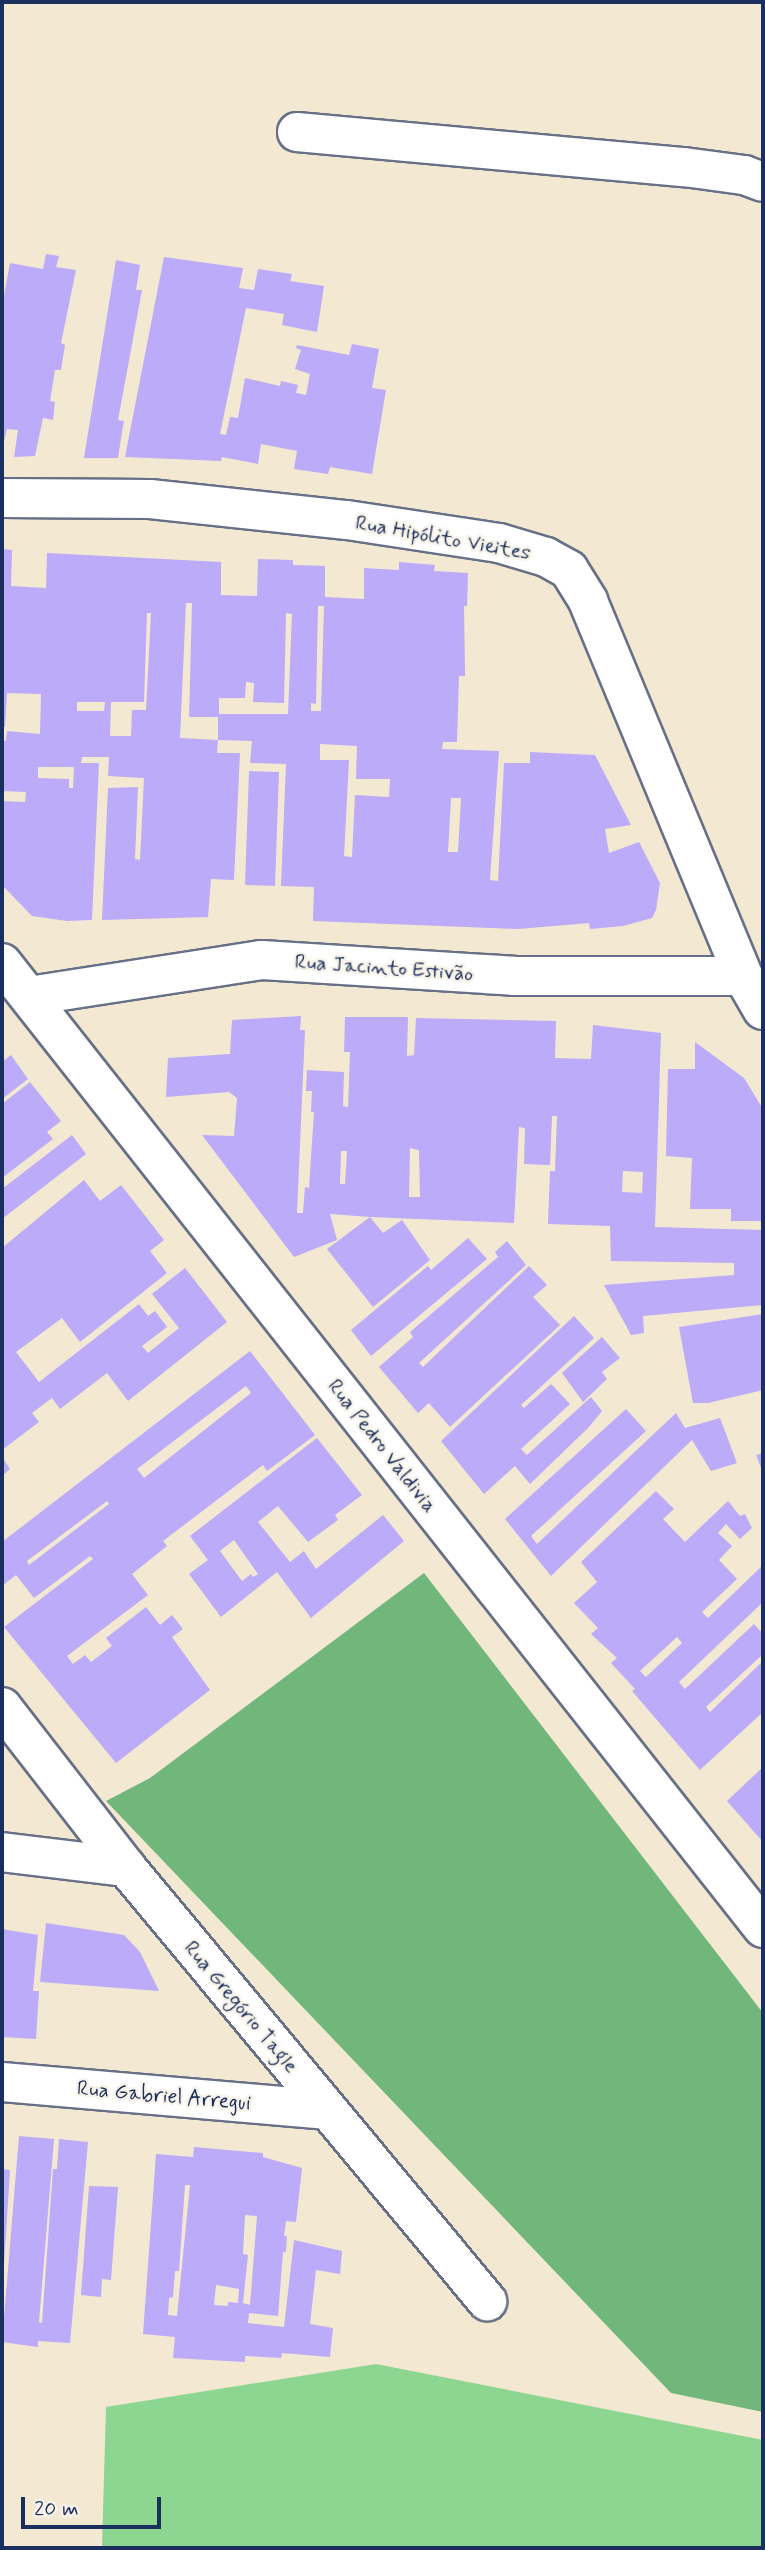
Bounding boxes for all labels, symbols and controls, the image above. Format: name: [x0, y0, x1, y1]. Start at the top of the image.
street label: Rua Hipólito Vieites: [353, 510, 533, 566]
street label: Rua Jacinto Estivão: [295, 949, 473, 987]
street label: Rua Pedro Valdivia: [322, 1374, 442, 1518]
street label: Rua Gregório Tagle: [180, 1938, 302, 2076]
street label: Rua Gabriel Arregui: [74, 2076, 254, 2116]
scale bar: [24, 2484, 164, 2528]
text: 20 m: [34, 2495, 79, 2523]

